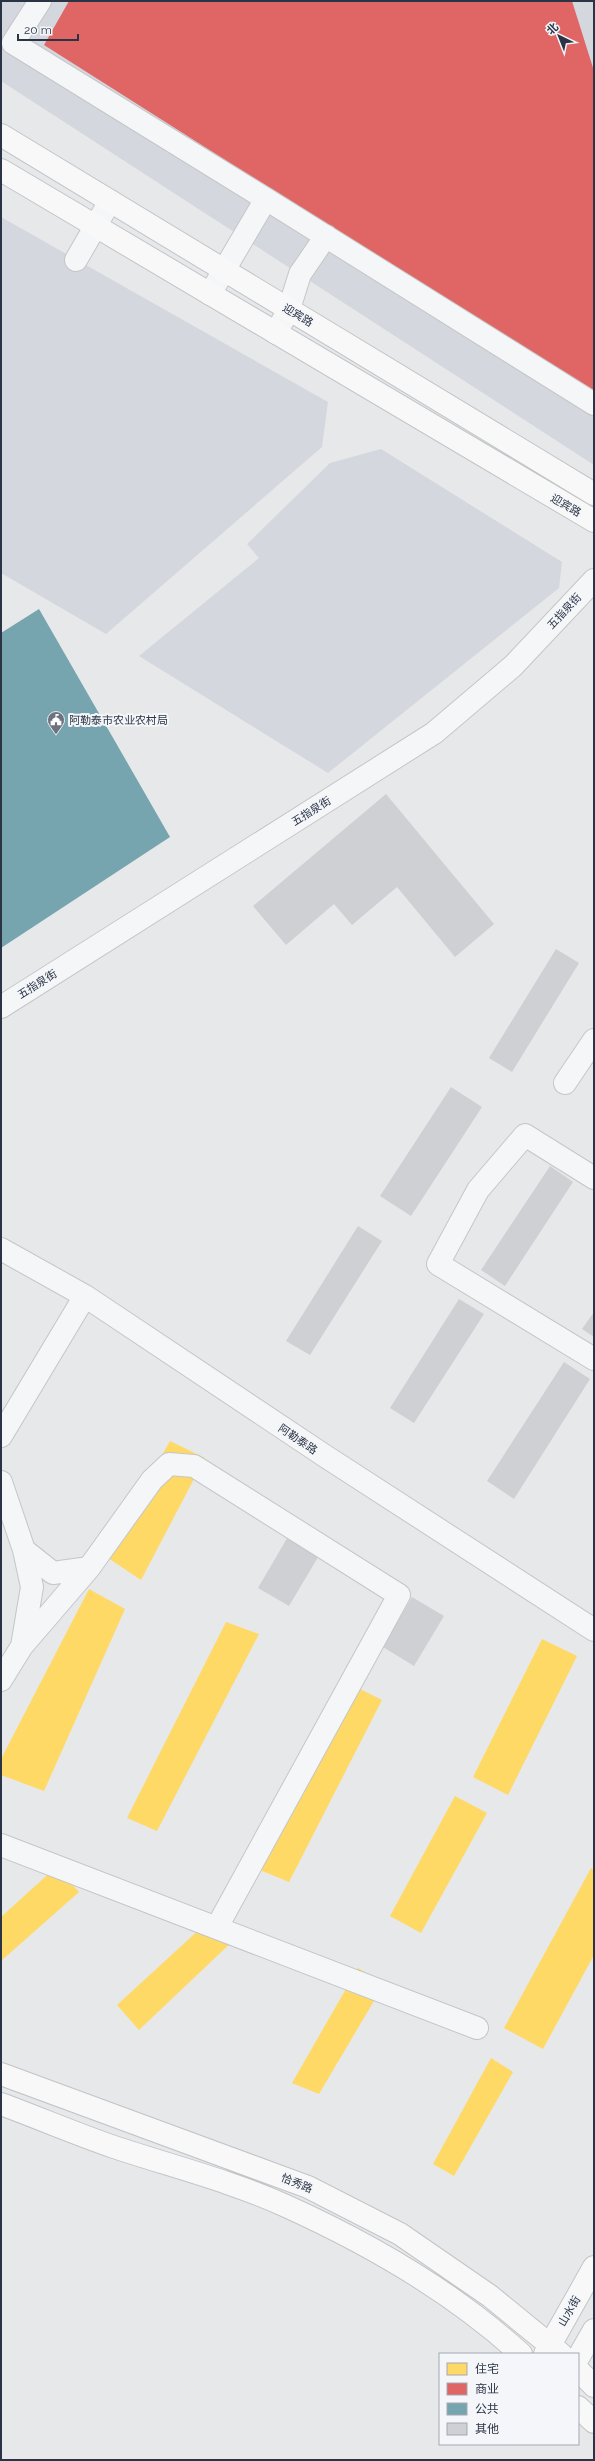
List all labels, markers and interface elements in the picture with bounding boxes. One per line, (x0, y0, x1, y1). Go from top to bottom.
scale bar (18, 16, 78, 42)
north arrow (539, 16, 579, 56)
text: 北 (544, 21, 561, 38)
text: 20 m (24, 23, 52, 37)
street label: 迎宾路 (280, 301, 315, 329)
street label: 迎宾路 (548, 492, 583, 519)
street label: 五指泉街 (545, 591, 584, 632)
public building icon: 阿勒泰市农业农村局 (46, 710, 66, 735)
place label: 阿勒泰市农业农村局 (69, 714, 168, 727)
street label: 五指泉街 (289, 794, 333, 829)
street label: 五指泉街 (15, 967, 59, 1002)
street label: 阿勒泰路 (276, 1422, 320, 1457)
street label: 恰秀路 (279, 2171, 315, 2196)
street label: 山水街 (556, 2294, 583, 2329)
legend (439, 2353, 579, 2445)
text: 住宅 (475, 2362, 499, 2376)
text: 商业 (475, 2382, 499, 2396)
text: 公共 (475, 2402, 499, 2416)
text: 其他 (475, 2422, 499, 2436)

